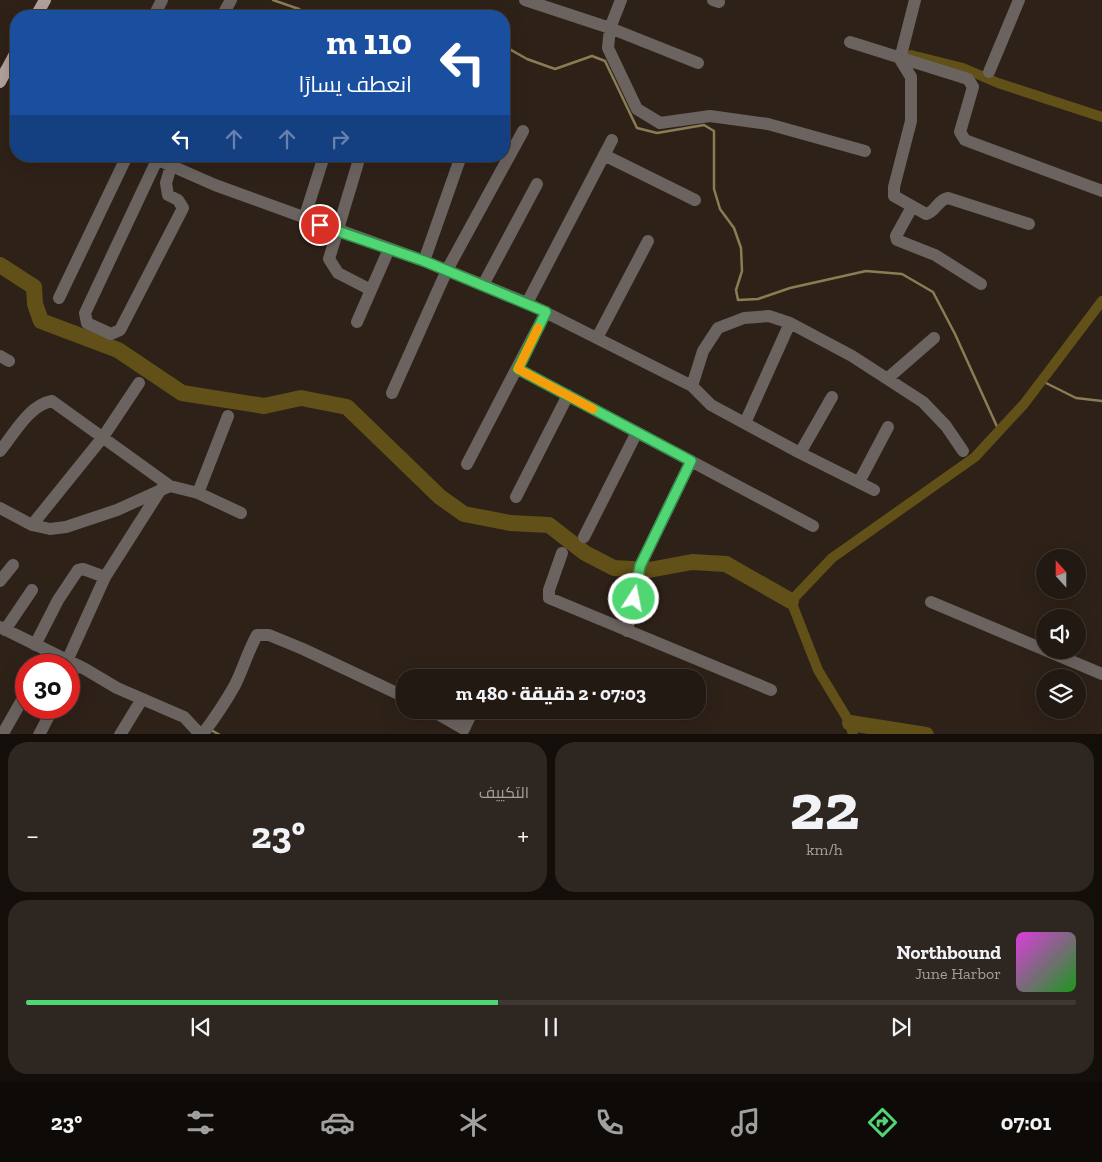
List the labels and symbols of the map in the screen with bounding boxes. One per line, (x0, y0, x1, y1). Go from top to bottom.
pin (299, 204, 341, 246)
north arrow (1036, 549, 1086, 599)
position arrow (607, 572, 659, 624)
speed limit sign: 30 (15, 654, 80, 719)

